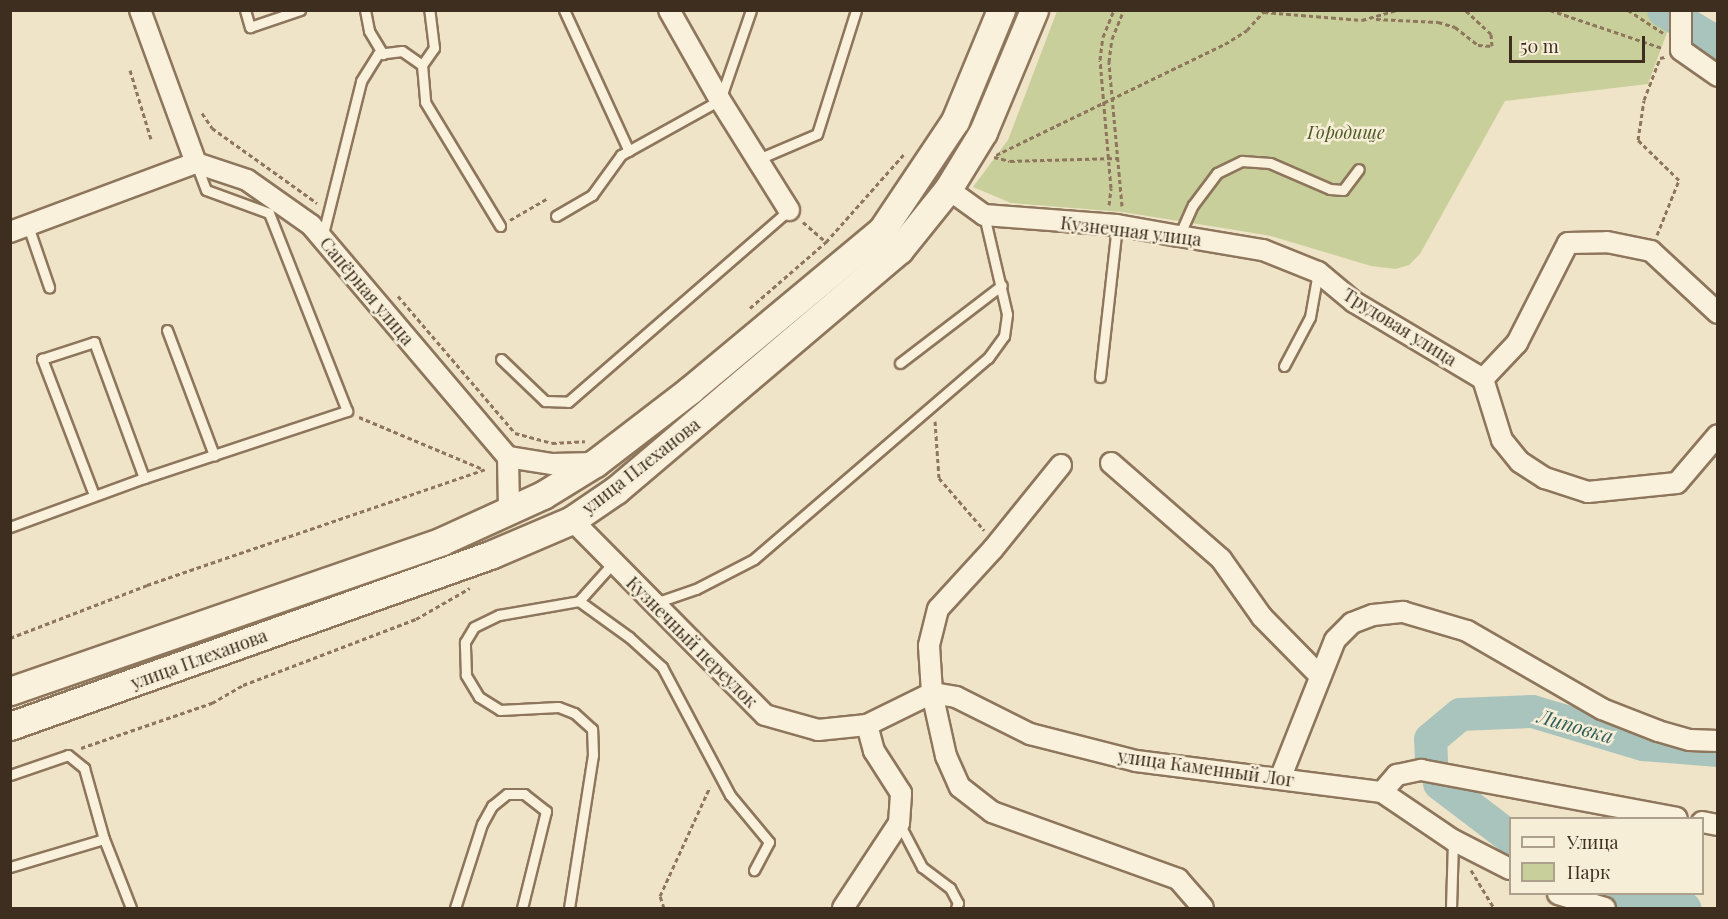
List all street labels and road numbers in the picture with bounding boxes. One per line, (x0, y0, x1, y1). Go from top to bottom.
street label: Кузнечная улица (1059, 212, 1203, 250)
street label: Сапёрная улица (315, 232, 419, 350)
street label: Трудовая улица (1339, 283, 1461, 371)
street label: улица Плеханова (578, 413, 704, 519)
street label: Кузнечный переулок (622, 572, 762, 712)
street label: улица Плеханова (128, 624, 270, 694)
street label: улица Каменный Лог (1116, 745, 1296, 791)

